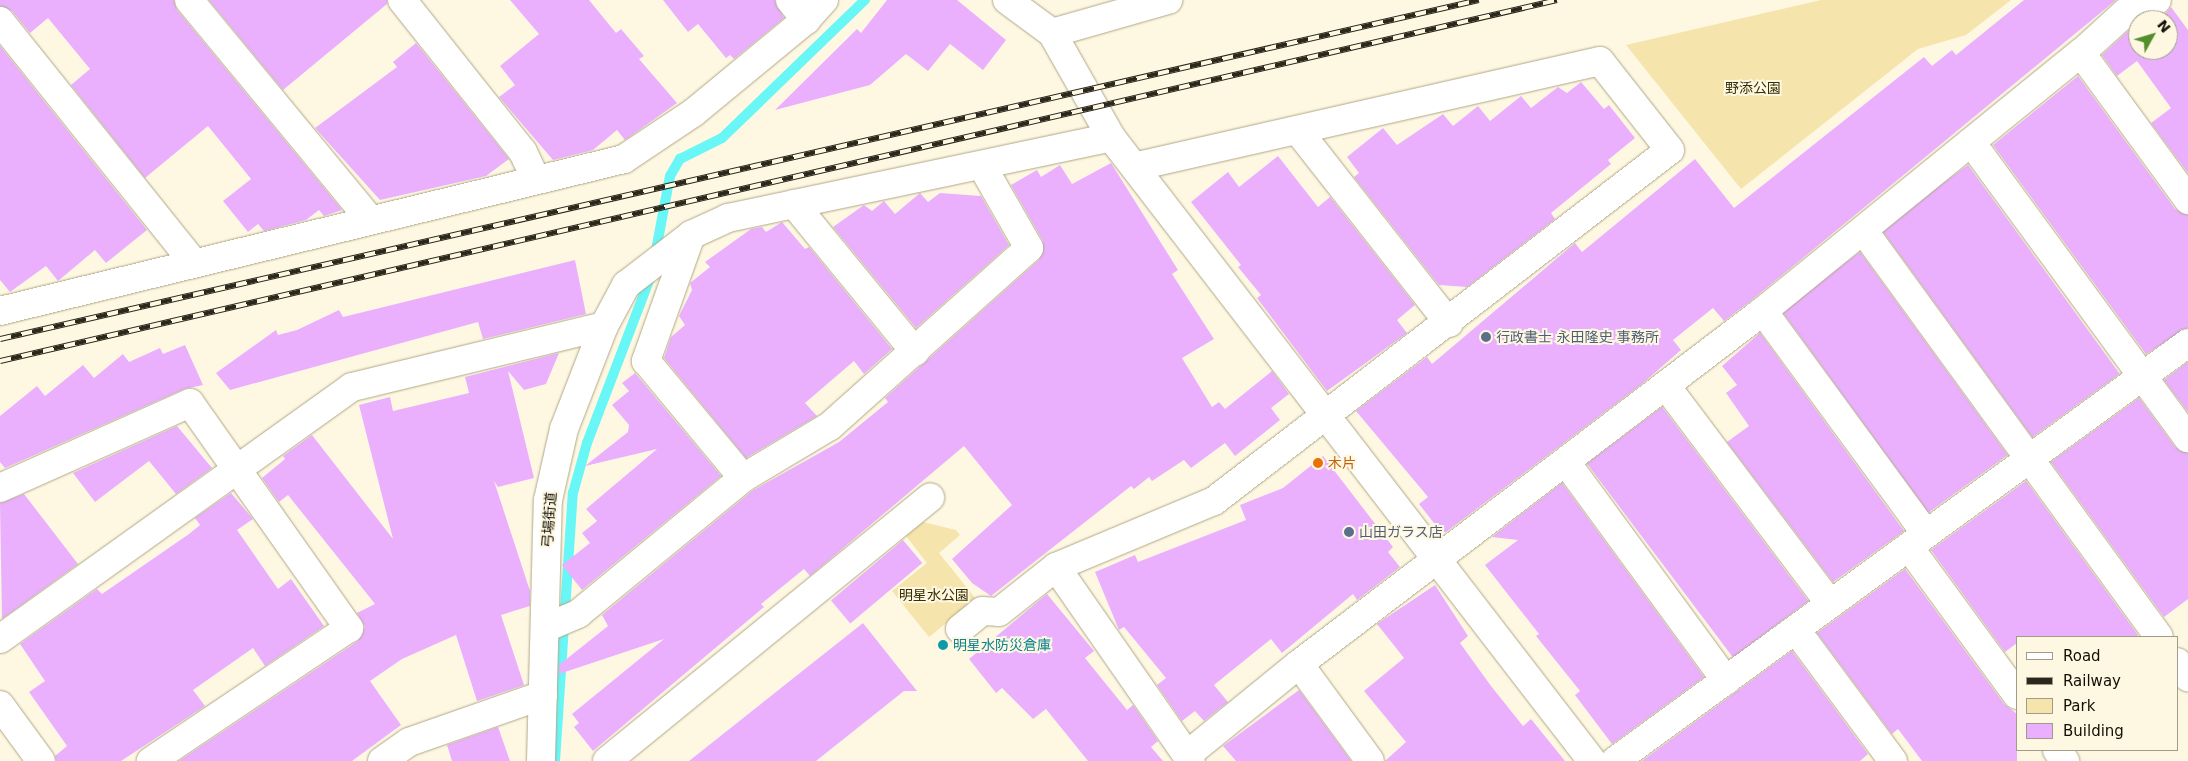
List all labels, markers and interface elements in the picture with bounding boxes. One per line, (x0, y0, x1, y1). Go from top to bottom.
north arrow (2128, 10, 2178, 60)
text: N (2154, 17, 2174, 36)
park label: 野添公園 (1725, 80, 1781, 96)
place label: 行政書士 永田隆史 事務所 (1496, 329, 1659, 345)
marker: 行政書士 永田隆史 事務所 (1480, 331, 1492, 343)
place label: 木片 (1328, 455, 1356, 471)
marker: 木片 (1312, 457, 1324, 469)
street label: 弓場街道 (539, 491, 559, 549)
place label: 山田ガラス店 (1359, 524, 1443, 540)
marker: 山田ガラス店 (1343, 526, 1355, 538)
park label: 明星水公園 (899, 587, 969, 603)
legend (2016, 636, 2178, 751)
place label: 明星水防災倉庫 (953, 637, 1051, 653)
marker: 明星水防災倉庫 (937, 639, 949, 651)
text: Road (2063, 647, 2101, 665)
text: Railway (2063, 672, 2121, 690)
text: Park (2063, 697, 2095, 715)
text: Building (2063, 722, 2124, 740)

